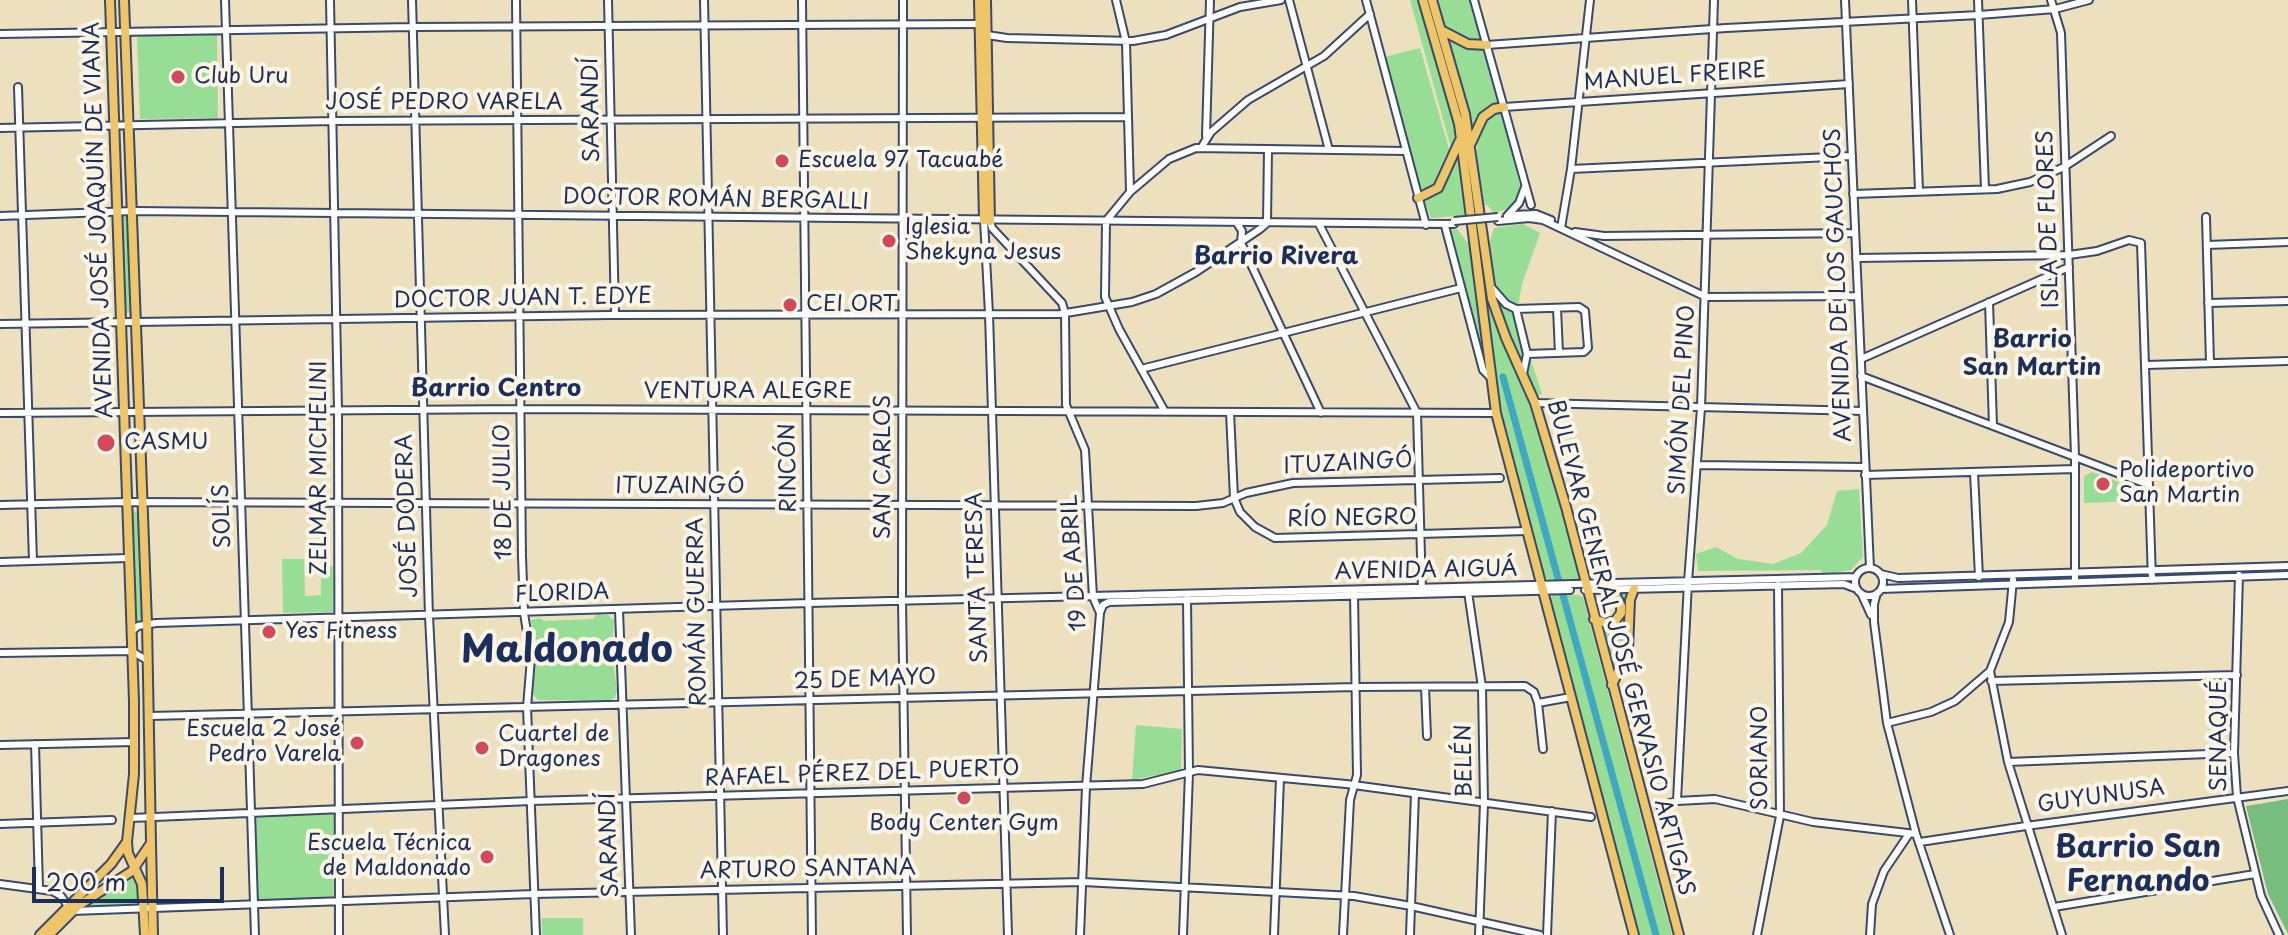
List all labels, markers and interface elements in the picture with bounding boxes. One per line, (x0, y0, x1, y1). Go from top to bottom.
street label: AVENIDA JOSÉ JOAQUÍN DE VIANA (79, 21, 119, 419)
street label: SARANDÍ (578, 57, 606, 163)
street label: MANUEL FREIRE (1583, 57, 1767, 97)
place label: Club Uru (194, 64, 289, 90)
marker: Club Uru (169, 68, 187, 86)
street label: JOSÉ PEDRO VARELA (325, 90, 563, 116)
street label: AVENIDA DE LOS GAUCHOS (1820, 128, 1858, 442)
street label: ISLA DE FLORES (2033, 129, 2065, 309)
place label: Escuela 97 Tacuabé (798, 148, 1004, 174)
marker: Escuela 97 Tacuabé (773, 152, 791, 170)
street label: DOCTOR ROMÁN BERGALLI (563, 184, 869, 216)
place label: Iglesia Shekyna Jesus (905, 215, 1061, 266)
marker: Iglesia Shekyna Jesus (880, 232, 898, 250)
district label: Barrio Rivera (1194, 243, 1358, 271)
street label: DOCTOR JUAN T. EDYE (394, 284, 652, 314)
place label: CEI ORT (806, 292, 897, 318)
marker: CEI ORT (781, 296, 799, 314)
street label: SIMÓN DEL PINO (1665, 304, 1701, 496)
district label: Barrio San Martin (1963, 326, 2101, 382)
street label: ZELMAR MICHELINI (307, 361, 333, 575)
district label: Barrio Centro (411, 375, 581, 403)
street label: VENTURA ALEGRE (644, 379, 852, 405)
street label: SAN CARLOS (871, 395, 897, 539)
street label: BULEVAR GENERAL JOSÉ GERVASIO ARTIGAS (1541, 397, 1699, 899)
street label: RINCÓN (775, 423, 803, 513)
street label: 18 DE JULIO (490, 424, 518, 560)
place label: CASMU (124, 430, 208, 456)
marker: CASMU (95, 432, 117, 454)
street label: JOSÉ DODERA (392, 434, 424, 598)
street label: ITUZAINGÓ (1283, 447, 1413, 481)
place label: Polideportivo San Martin (2119, 458, 2254, 510)
street label: ITUZAINGÓ (615, 474, 745, 500)
marker: Polideportivo San Martin (2094, 475, 2112, 493)
street label: SOLÍS (209, 483, 237, 549)
street label: SANTA TERESA (962, 492, 994, 664)
street label: 19 DE ABRIL (1057, 494, 1093, 632)
street label: RÍO NEGRO (1287, 505, 1417, 533)
street label: ROMÁN GUERRA (683, 517, 713, 707)
street label: AVENIDA AIGUÁ (1334, 556, 1518, 586)
street label: FLORIDA (514, 579, 610, 609)
place label: Yes Fitness (285, 619, 397, 645)
marker: Yes Fitness (260, 623, 278, 641)
district label: Maldonado (461, 629, 673, 675)
street label: 25 DE MAYO (793, 664, 937, 696)
street label: SENAQUÉ (2207, 680, 2233, 792)
street label: SORIANO (1748, 706, 1774, 810)
place label: Escuela 2 José Pedro Varela (186, 717, 341, 768)
place label: Cuartel de Dragones (498, 722, 609, 774)
street label: BELÉN (1451, 724, 1479, 798)
marker: Escuela 2 José Pedro Varela (348, 734, 366, 752)
marker: Cuartel de Dragones (473, 739, 491, 757)
street label: RAFAEL PÉREZ DEL PUERTO (704, 755, 1020, 793)
street label: GUYUNUSA (2036, 775, 2166, 819)
marker: Body Center Gym (955, 789, 973, 807)
street label: SARANDÍ (595, 792, 625, 898)
place label: Body Center Gym (869, 811, 1059, 837)
place label: Escuela Técnica de Maldonado (307, 831, 471, 882)
district label: Barrio San Fernando (2055, 831, 2221, 902)
marker: Escuela Técnica de Maldonado (478, 848, 496, 866)
scale bar (36, 851, 228, 901)
street label: ARTURO SANTANA (700, 855, 916, 885)
text: 200 m (46, 863, 126, 899)

